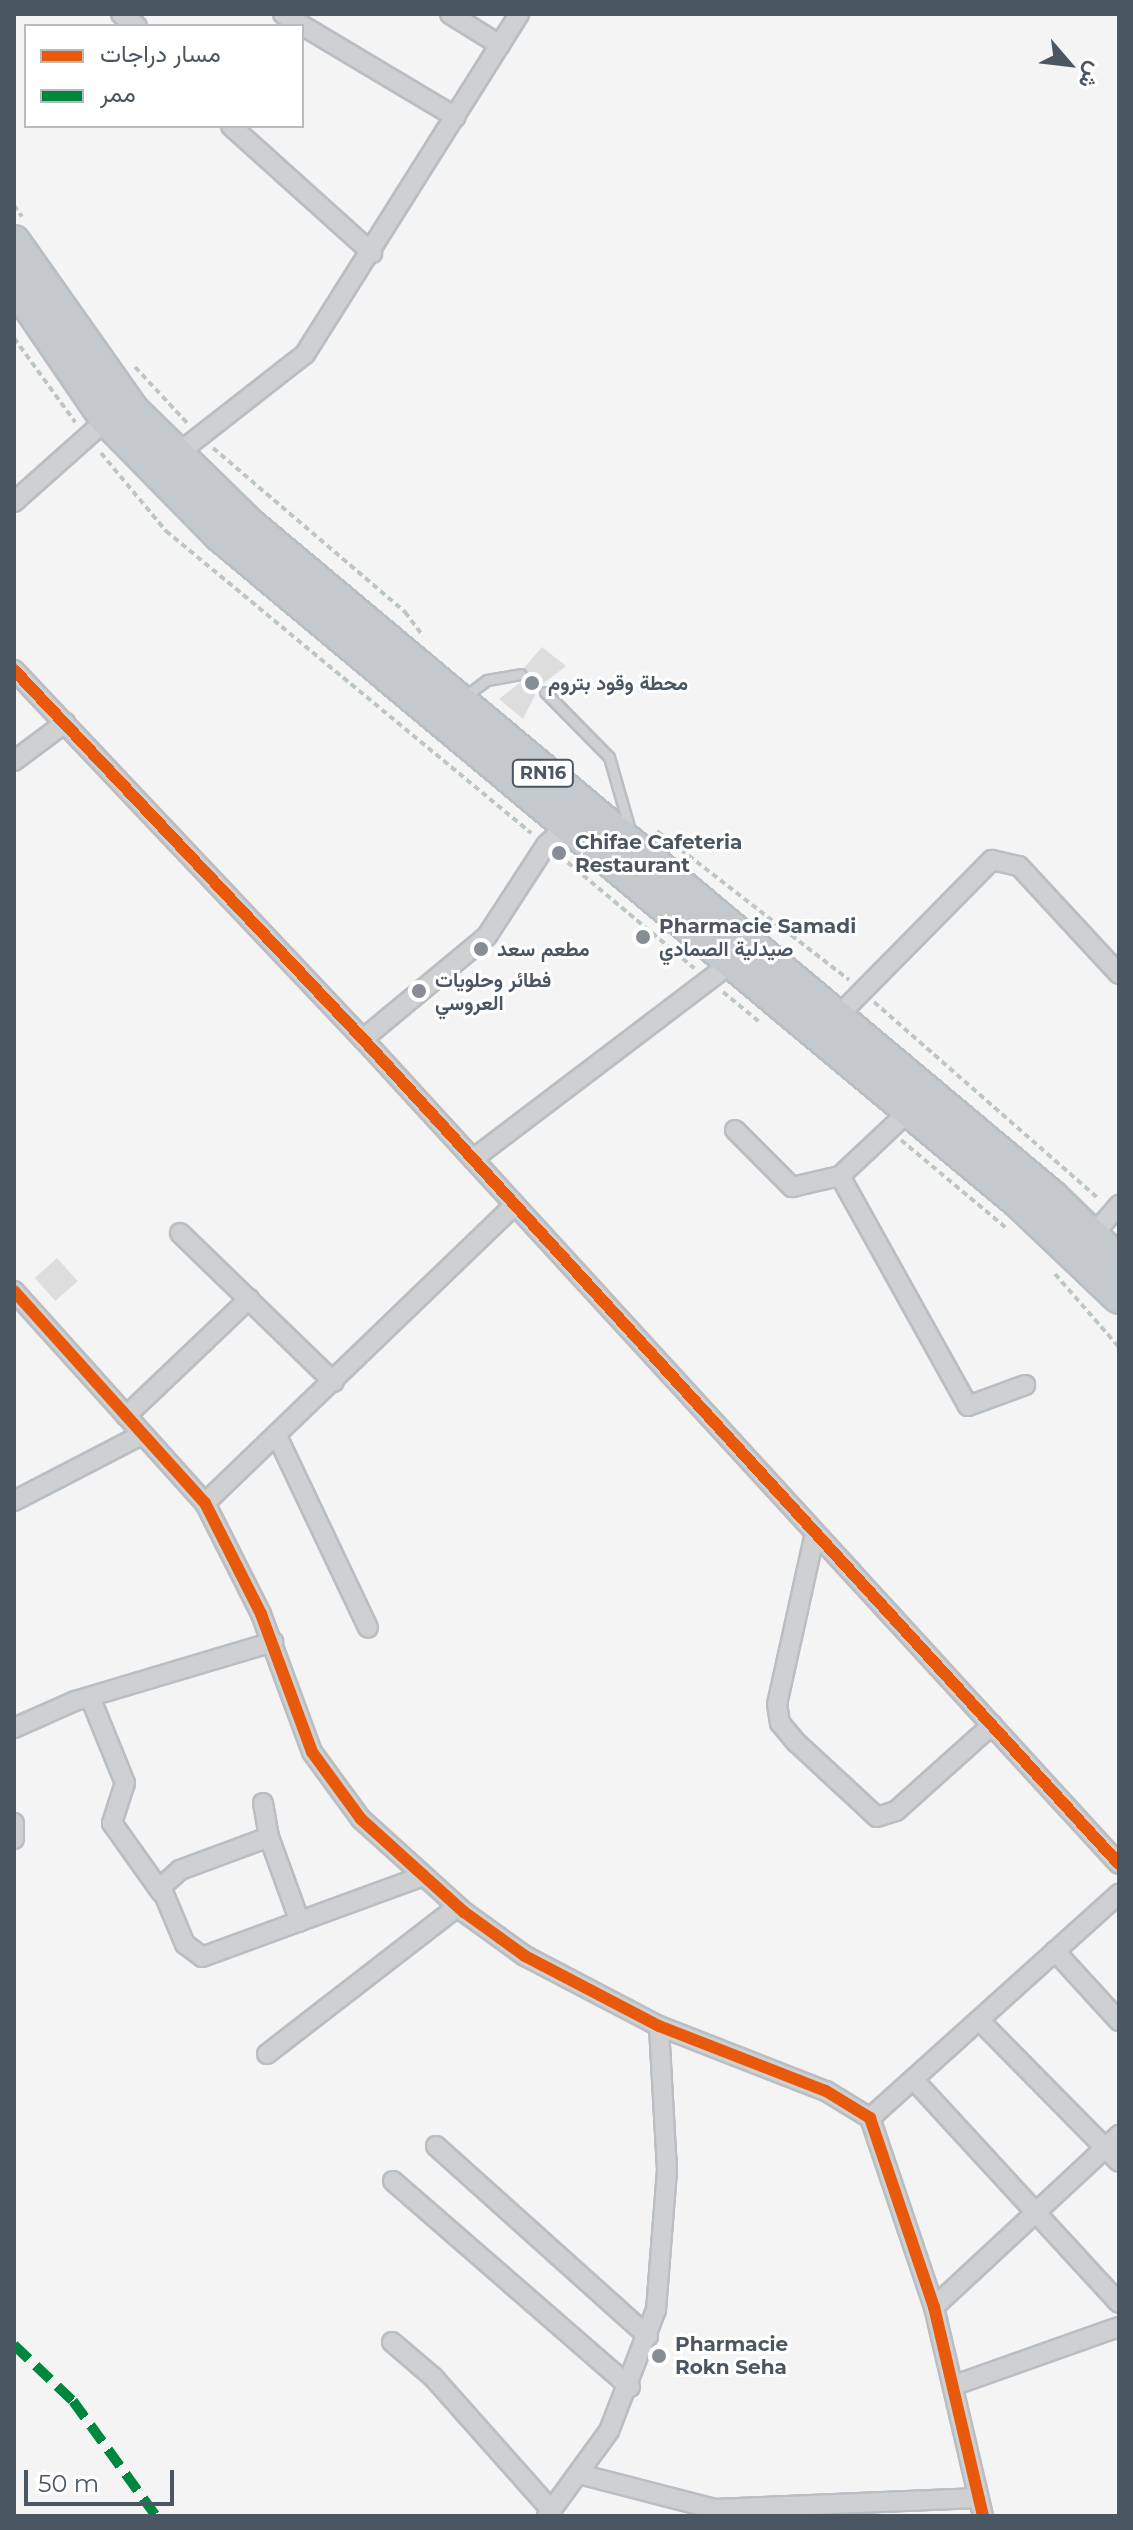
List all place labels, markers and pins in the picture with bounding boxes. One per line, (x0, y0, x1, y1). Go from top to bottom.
place label: محطة وقود بتروم (548, 671, 688, 695)
marker: محطة وقود بتروم (523, 674, 541, 692)
place label: Chifae Cafeteria Restaurant (575, 830, 742, 877)
marker: Chifae Cafeteria Restaurant (550, 844, 568, 862)
place label: Pharmacie Samadi صيدلية الصمادي (659, 914, 856, 961)
marker: Pharmacie Samadi صيدلية الصمادي (634, 928, 652, 946)
place label: مطعم سعد (497, 937, 590, 961)
marker: مطعم سعد (472, 940, 490, 958)
place label: فطائر وحلويات العروسي (435, 968, 551, 1015)
marker: فطائر وحلويات العروسي (410, 982, 428, 1000)
place label: Pharmacie Rokn Seha (675, 2332, 788, 2379)
marker: Pharmacie Rokn Seha (650, 2347, 668, 2365)

